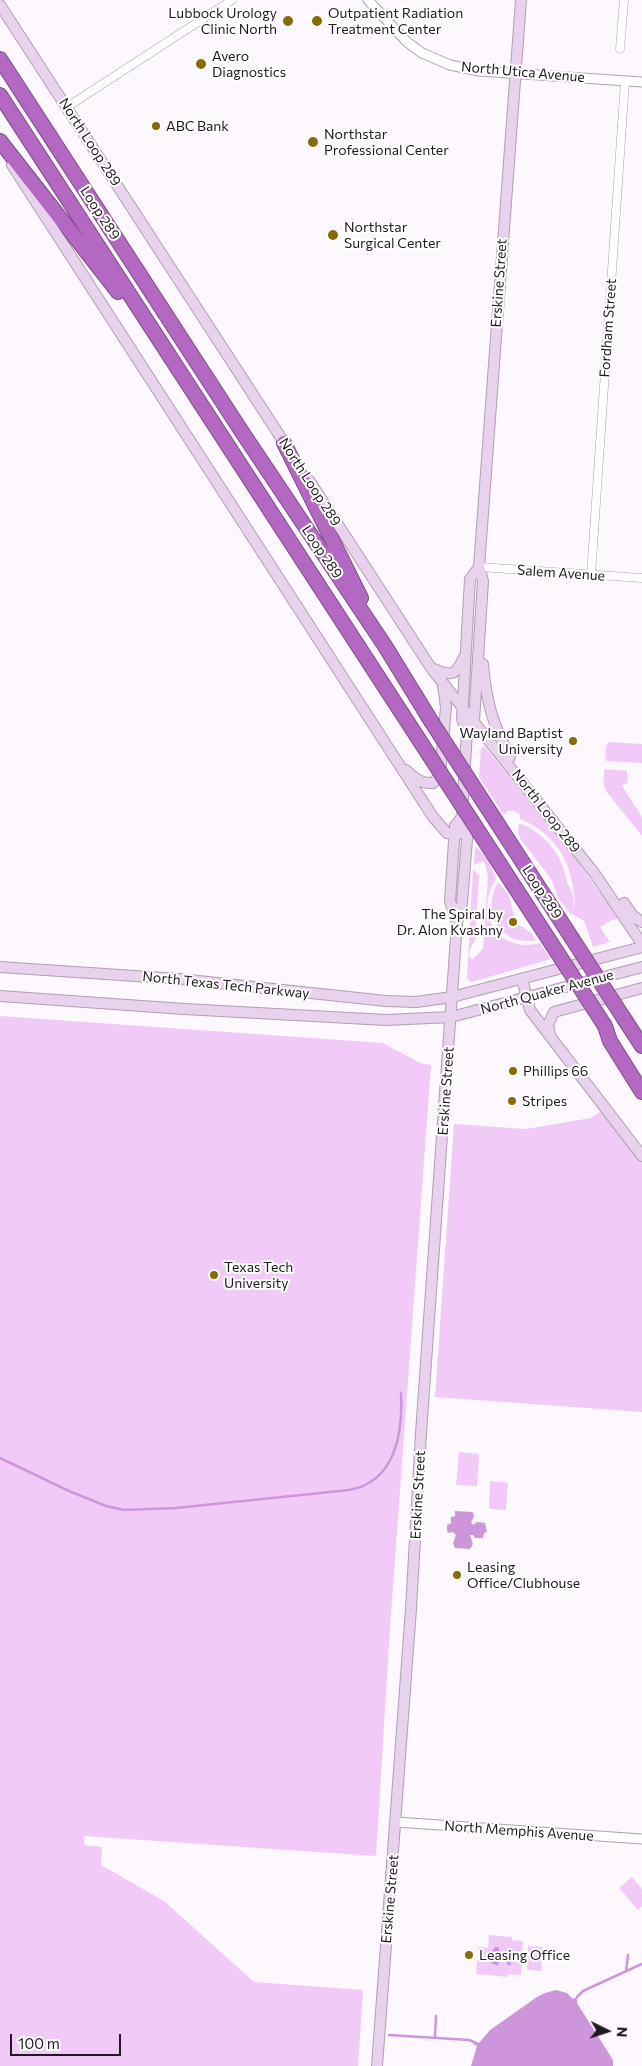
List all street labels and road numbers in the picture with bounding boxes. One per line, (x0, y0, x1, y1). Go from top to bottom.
street label: North Utica Avenue (460, 58, 586, 86)
street label: North Loop 289 (55, 95, 125, 189)
street label: Loop 289 (76, 183, 124, 243)
street label: Erskine Street (488, 238, 510, 328)
street label: Fordham Street (596, 278, 620, 378)
street label: North Loop 289 (275, 435, 345, 529)
street label: Loop 289 (298, 522, 346, 582)
street label: Salem Avenue (517, 562, 605, 584)
street label: North Loop 289 (508, 766, 584, 856)
street label: Loop 289 (518, 862, 566, 922)
street label: North Quaker Avenue (479, 966, 615, 1018)
street label: North Texas Tech Parkway (142, 968, 310, 1002)
street label: Erskine Street (435, 1046, 457, 1136)
street label: Erskine Street (407, 1450, 429, 1540)
street label: North Memphis Avenue (444, 1817, 594, 1845)
street label: Erskine Street (378, 1854, 402, 1944)

